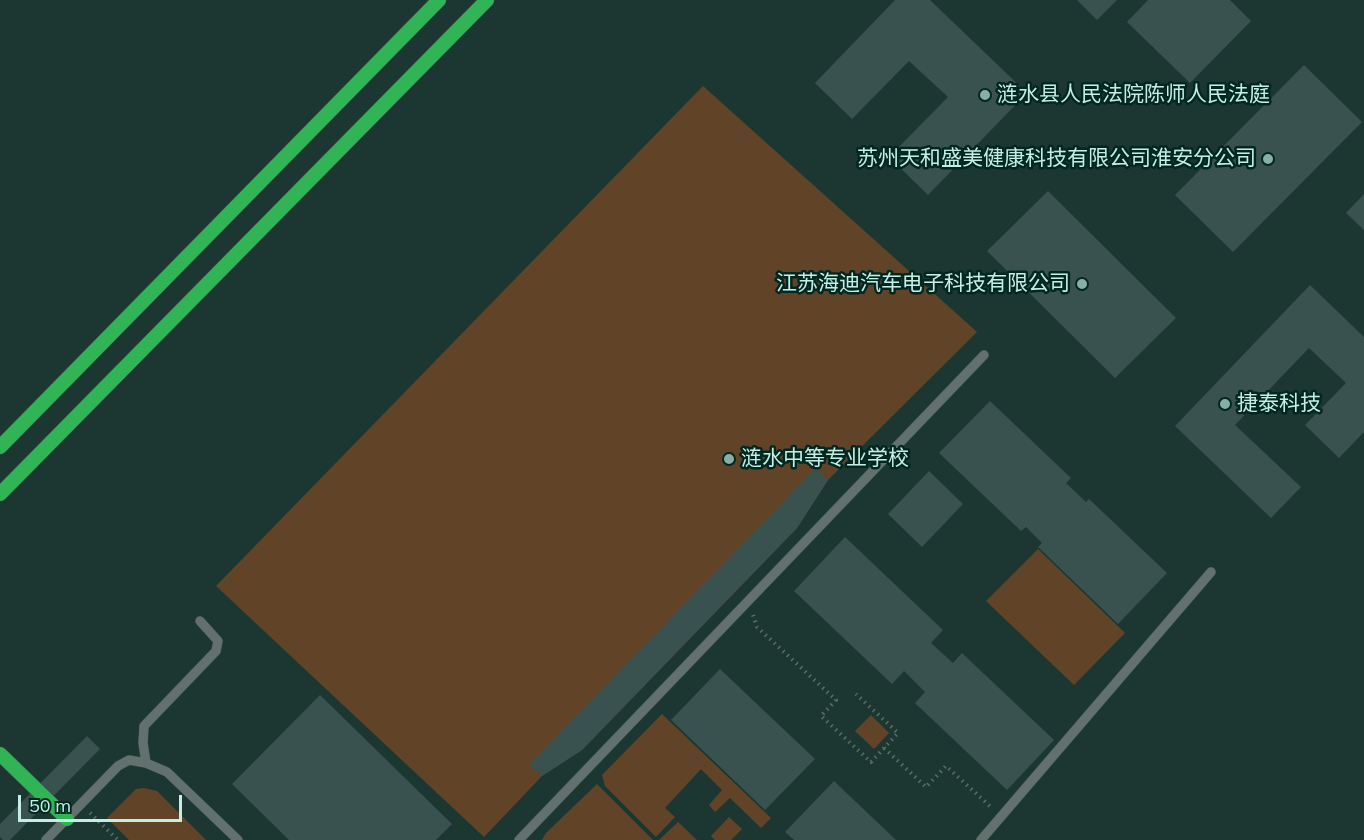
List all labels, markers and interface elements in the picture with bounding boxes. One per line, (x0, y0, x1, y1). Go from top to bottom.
place label: 涟水县人民法院陈师人民法庭 (997, 82, 1270, 108)
marker: 涟水县人民法院陈师人民法庭 (978, 88, 992, 102)
place label: 苏州天和盛美健康科技有限公司淮安分公司 (857, 146, 1256, 172)
marker: 苏州天和盛美健康科技有限公司淮安分公司 (1261, 152, 1275, 166)
place label: 江苏海迪汽车电子科技有限公司 (776, 271, 1070, 297)
marker: 江苏海迪汽车电子科技有限公司 (1075, 277, 1089, 291)
place label: 捷泰科技 (1237, 391, 1321, 417)
marker: 捷泰科技 (1218, 397, 1232, 411)
place label: 涟水中等专业学校 (741, 446, 909, 472)
marker: 涟水中等专业学校 (722, 452, 736, 466)
scale bar (21, 783, 184, 821)
text: 50 m (29, 794, 71, 817)

